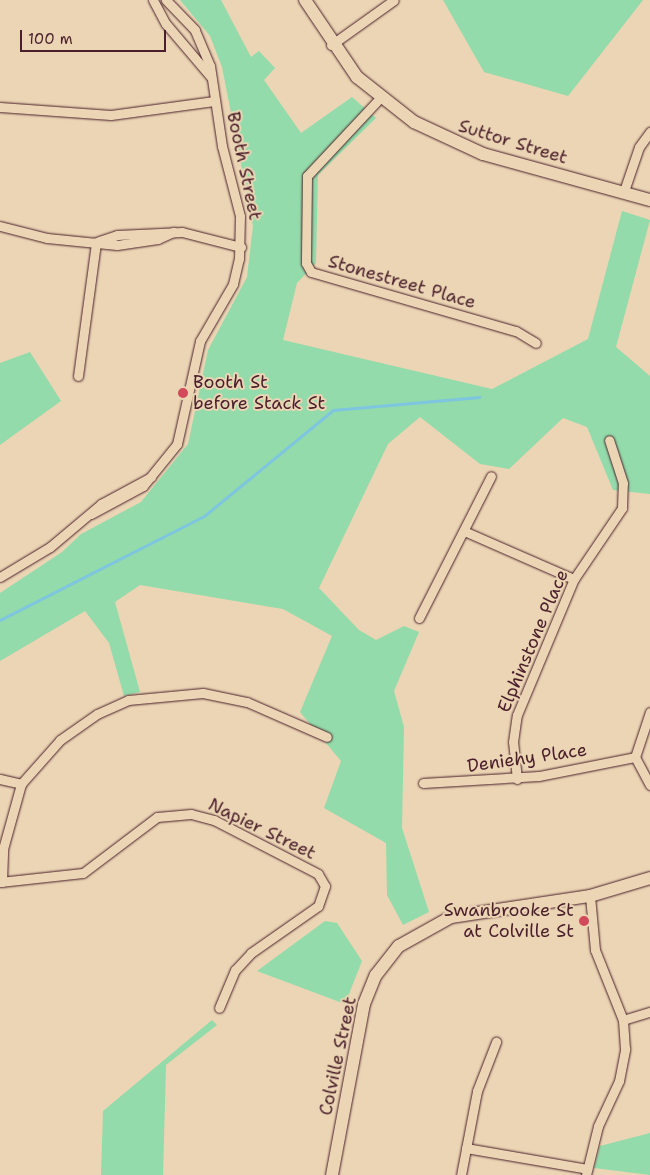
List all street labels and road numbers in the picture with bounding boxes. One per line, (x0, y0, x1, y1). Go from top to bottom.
street label: Booth Street (222, 110, 266, 222)
street label: Suttor Street (456, 115, 570, 169)
street label: Stonestreet Place (326, 251, 478, 313)
street label: Elphinstone Place (493, 566, 573, 716)
street label: Deniehy Place (466, 739, 588, 777)
street label: Napier Street (205, 794, 319, 864)
street label: Colville Street (315, 995, 361, 1117)

